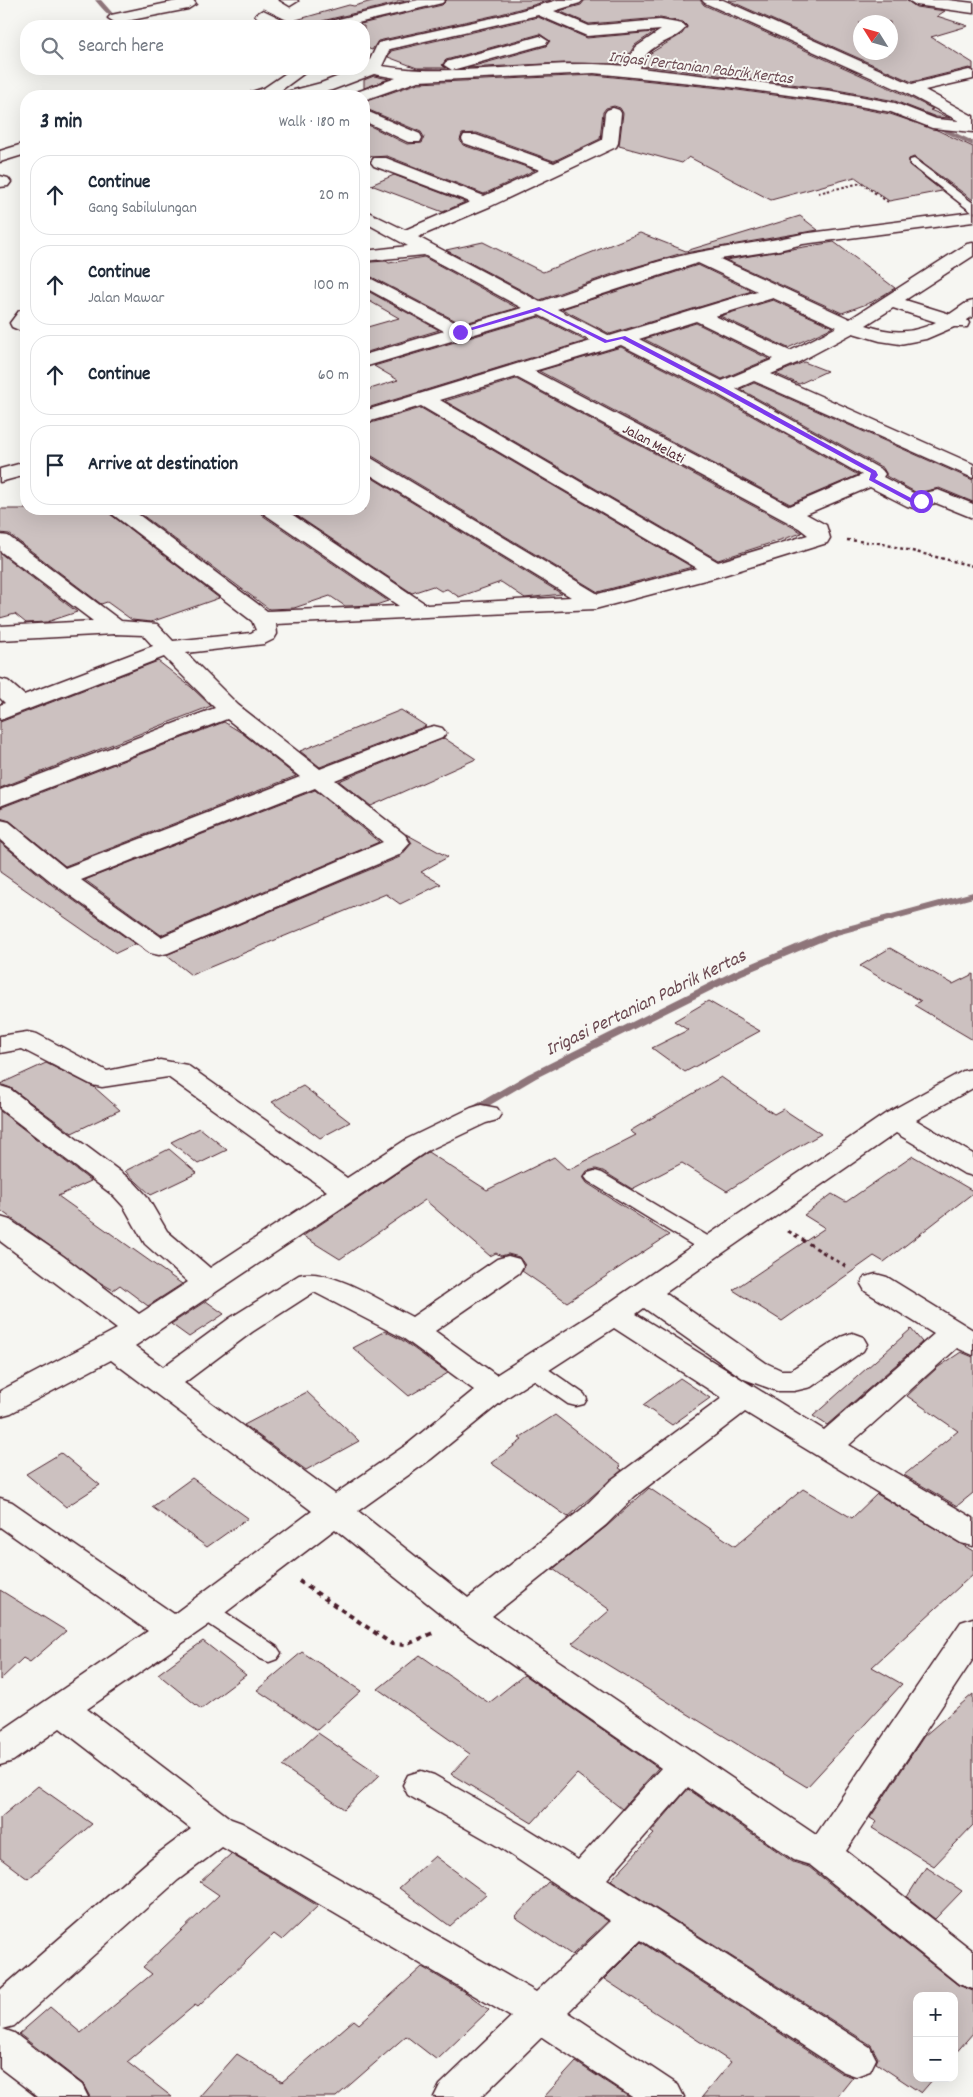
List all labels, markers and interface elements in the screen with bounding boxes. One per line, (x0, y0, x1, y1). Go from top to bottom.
north arrow (853, 15, 898, 60)
search box (20, 20, 370, 75)
icon: search (38, 34, 66, 62)
text: Search here (78, 34, 164, 61)
water label: Irigasi Pertanian Pabrik Kertas (607, 46, 795, 91)
text: 3 min (40, 108, 82, 138)
text: Walk · 180 m (279, 111, 350, 134)
text: Continue (88, 170, 150, 197)
icon: ahead (41, 181, 69, 209)
text: 20 m (319, 184, 349, 207)
text: Gang Sabilulungan (88, 197, 197, 220)
text: Continue (88, 260, 150, 287)
icon: ahead (41, 271, 69, 299)
text: 100 m (313, 274, 349, 297)
text: Jalan Mawar (88, 287, 164, 310)
route end (449, 321, 472, 344)
icon: ahead (41, 361, 69, 389)
text: Continue (88, 362, 150, 389)
text: 60 m (318, 364, 349, 387)
street label: Jalan Melati (618, 419, 688, 470)
icon: arrive (41, 451, 69, 479)
text: Arrive at destination (88, 452, 238, 479)
route start (910, 490, 933, 513)
water label: Irigasi Pertanian Pabrik Kertas (542, 943, 752, 1065)
map controls (913, 1992, 958, 2082)
button: + (913, 1992, 958, 2037)
button: − (913, 2037, 958, 2082)

